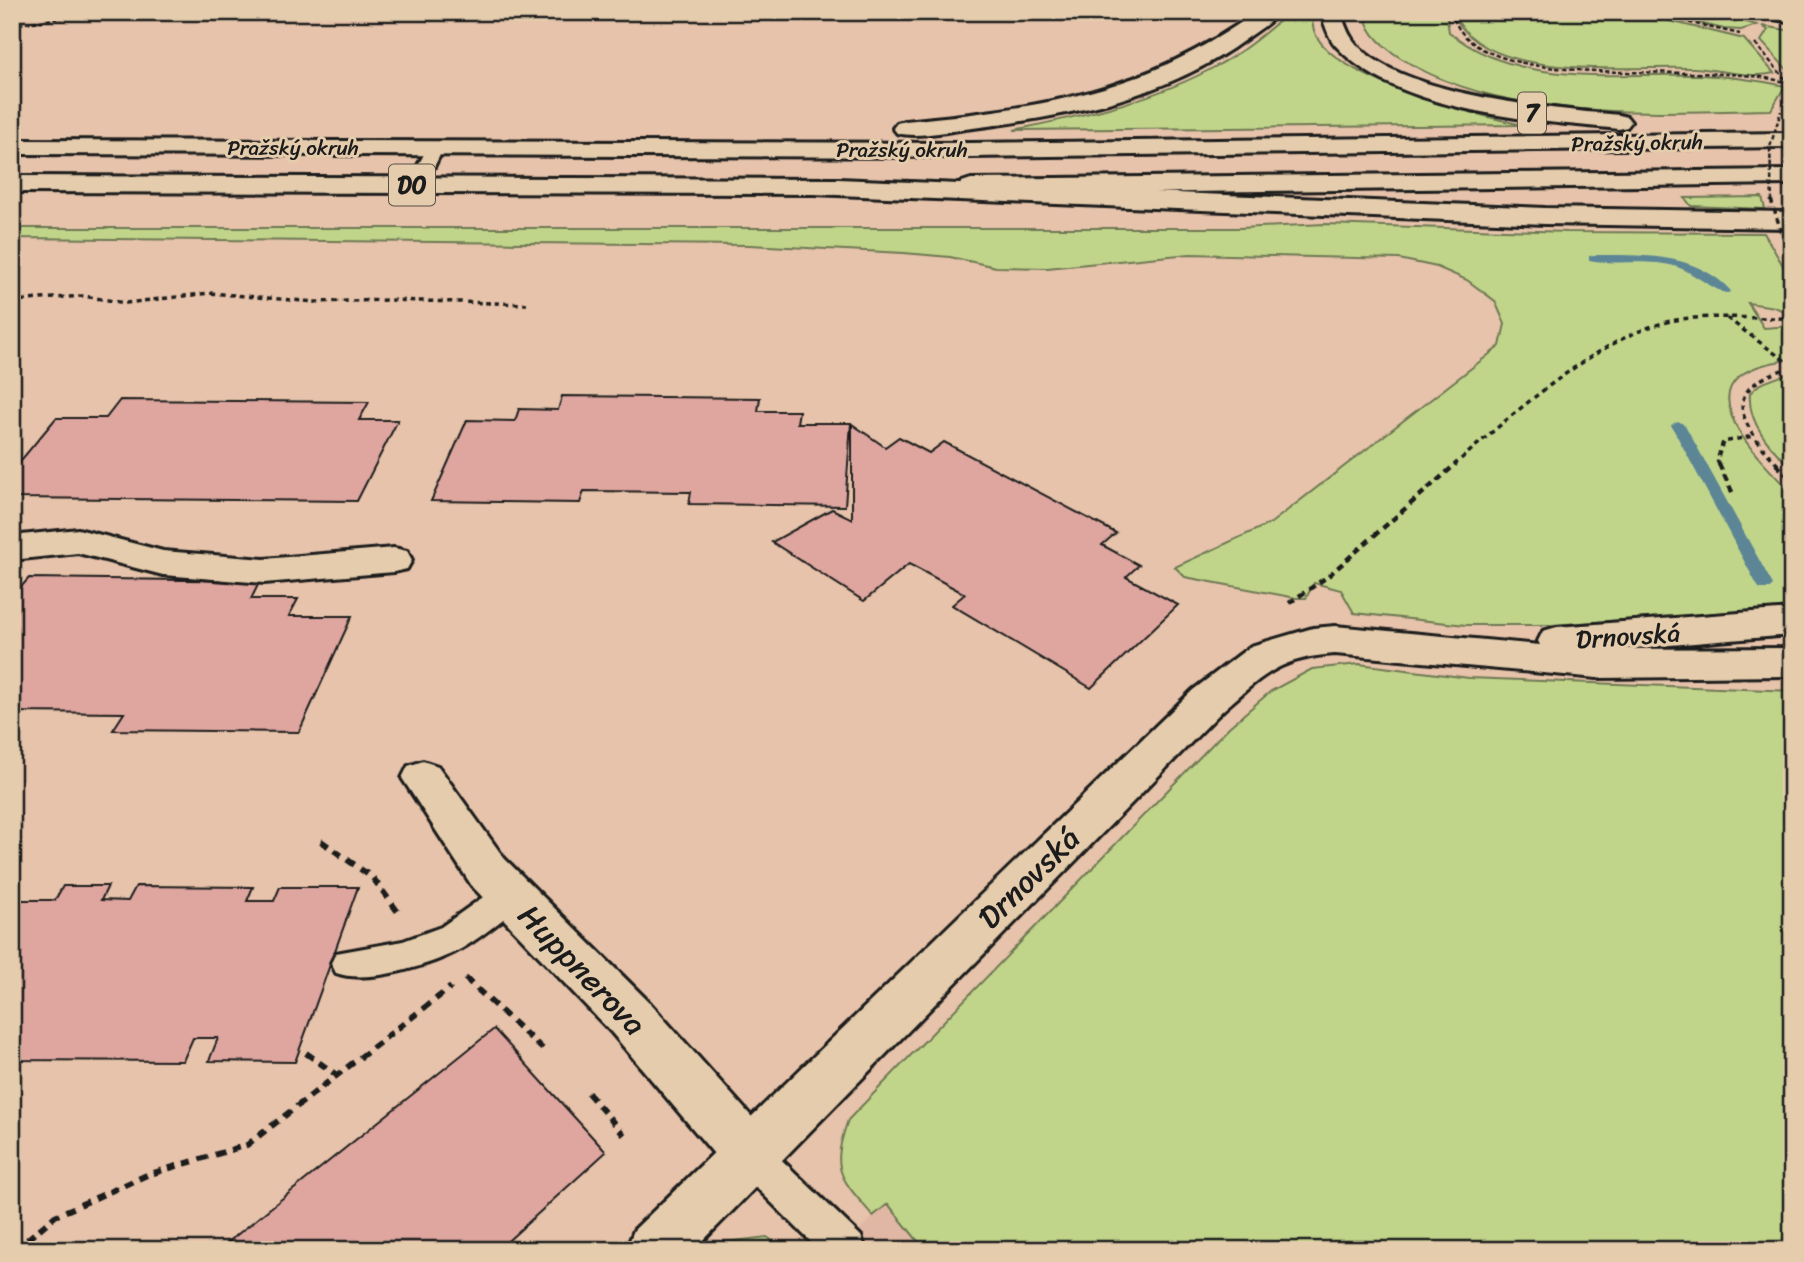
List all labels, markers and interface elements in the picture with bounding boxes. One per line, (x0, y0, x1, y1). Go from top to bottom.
road number: 7 (1518, 92, 1546, 134)
street label: Pražský okruh (1571, 123, 1703, 163)
street label: Pražský okruh (227, 129, 359, 167)
street label: Pražský okruh (836, 131, 968, 169)
road number: D0 (389, 164, 435, 205)
street label: Drnovská (1574, 609, 1682, 663)
street label: Drnovská (963, 812, 1095, 944)
street label: Huppnerova (503, 890, 661, 1050)

